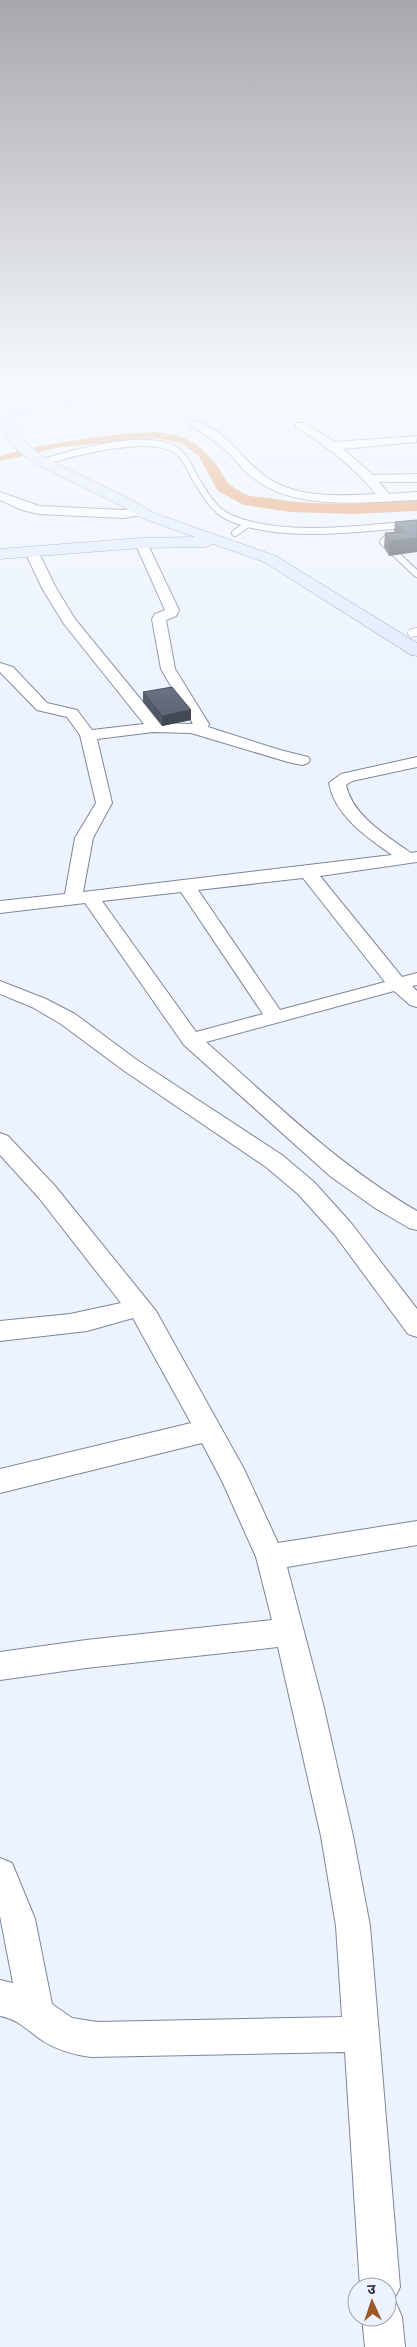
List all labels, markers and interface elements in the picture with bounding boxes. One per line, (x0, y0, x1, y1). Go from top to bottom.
north arrow (347, 2277, 397, 2327)
text: उ (367, 2281, 377, 2298)

